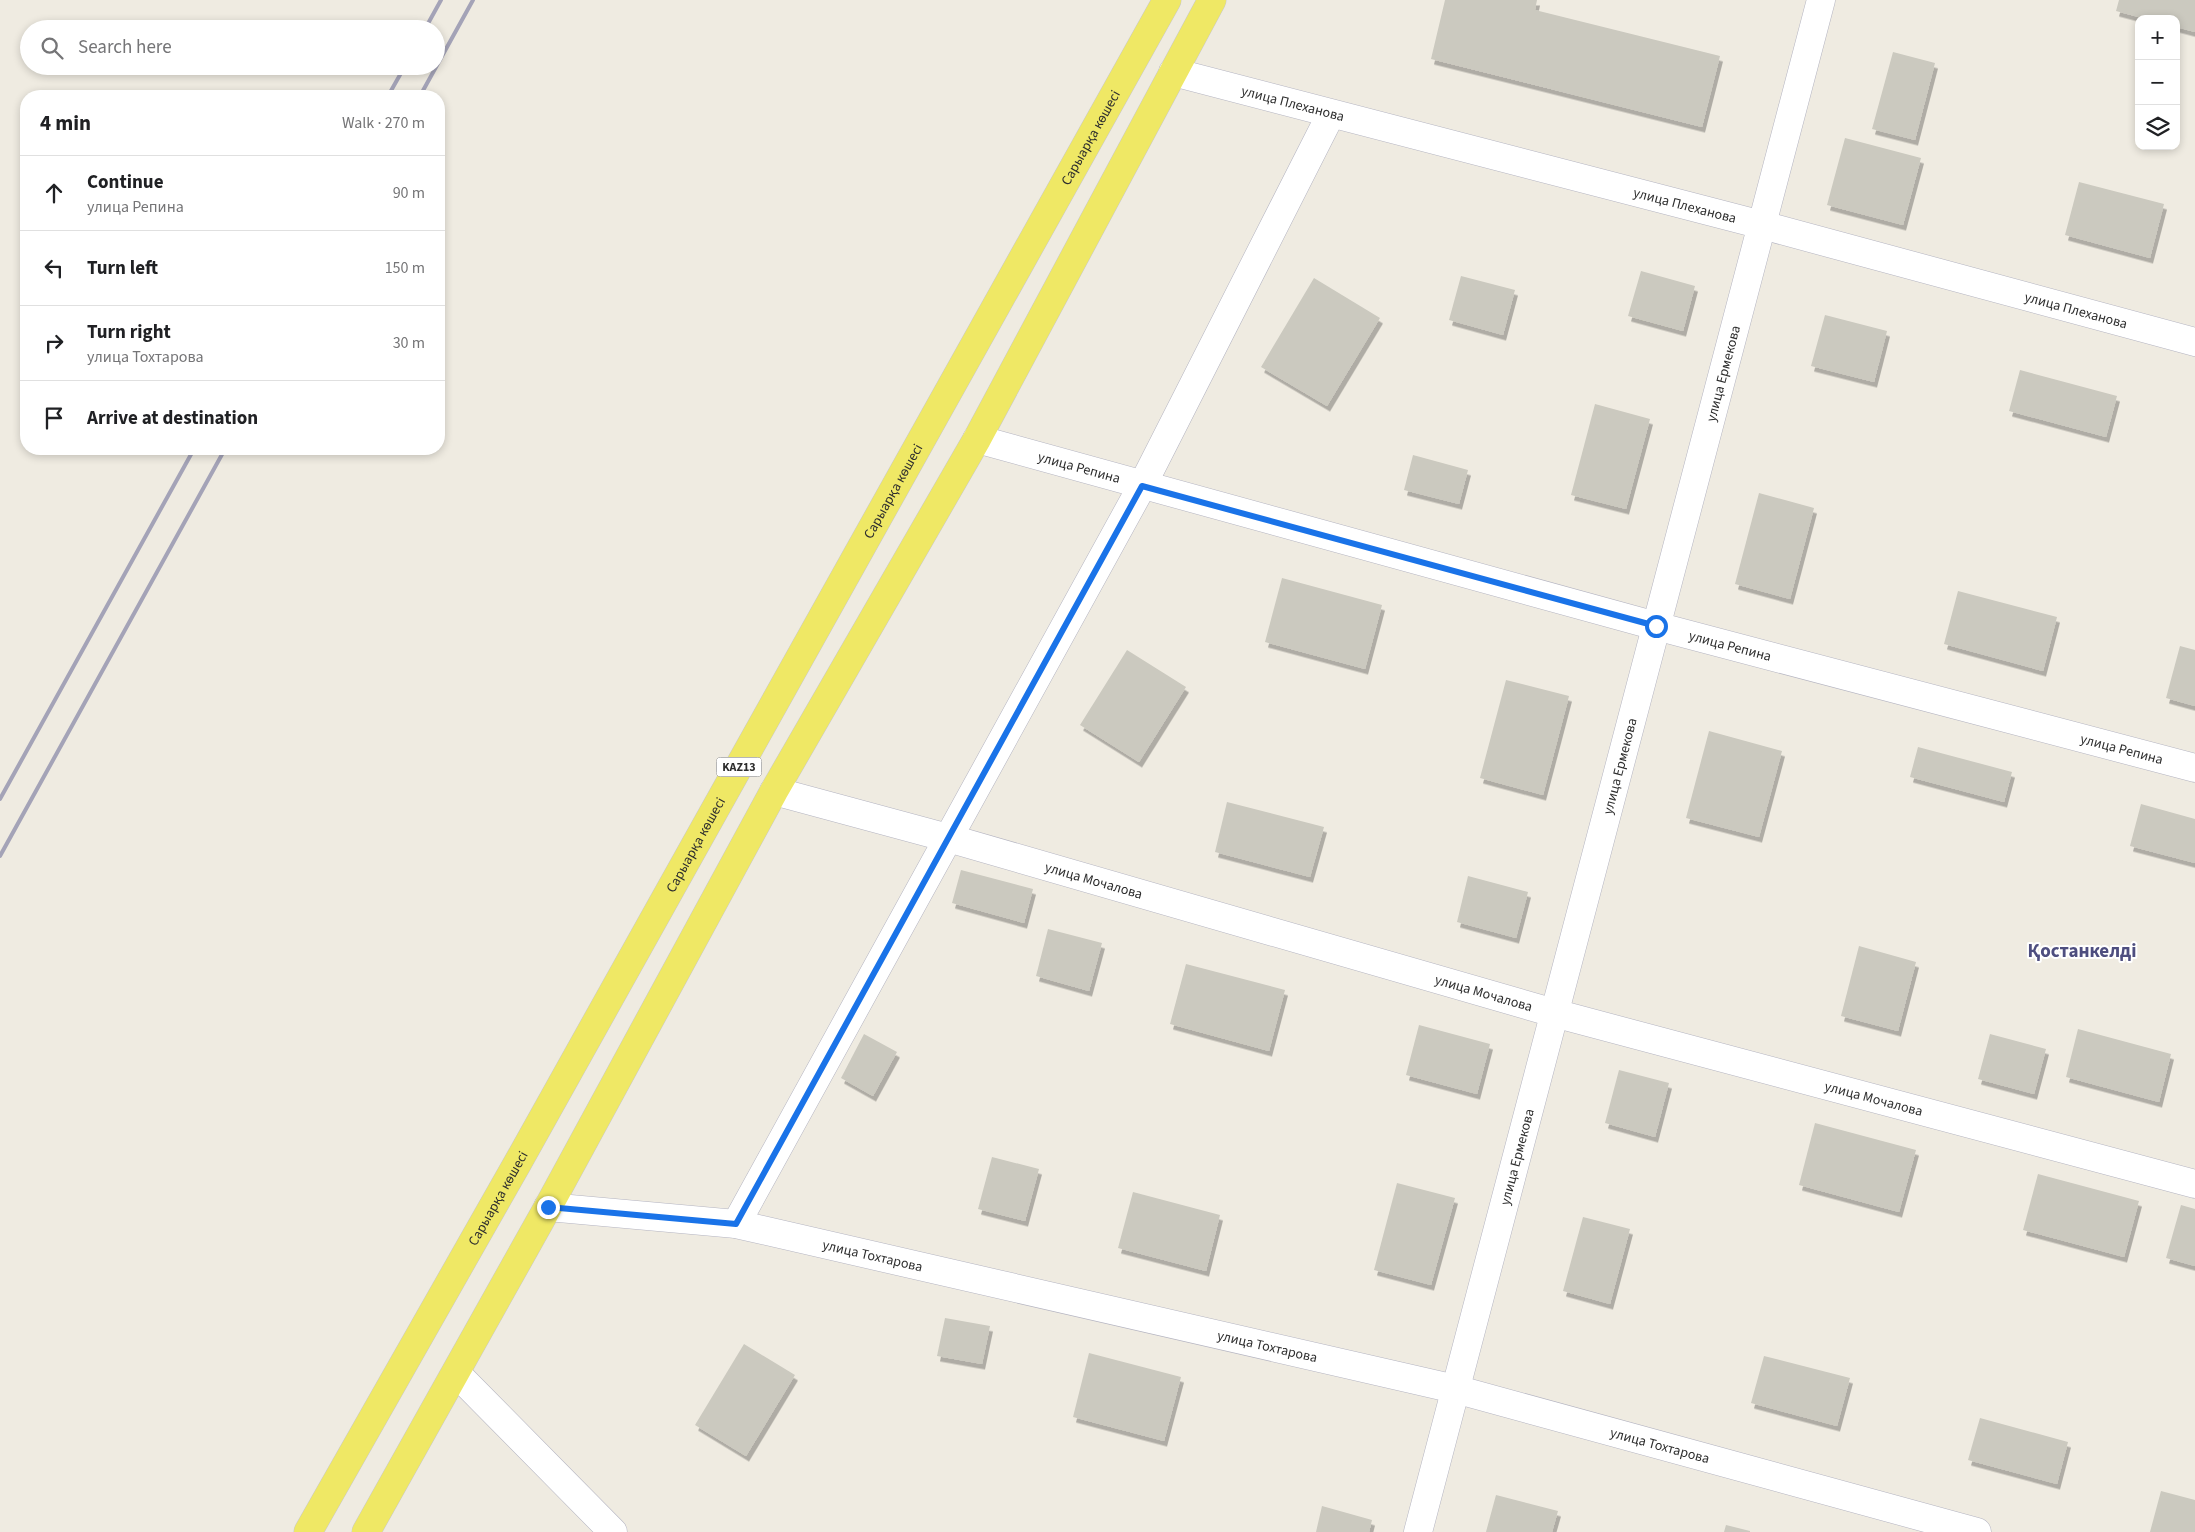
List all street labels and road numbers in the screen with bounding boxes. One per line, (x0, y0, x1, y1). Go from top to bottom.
street label: улица Плеханова (1239, 81, 1346, 127)
street label: Сарыарқа көшесі (1057, 87, 1126, 189)
street label: улица Плеханова (1631, 183, 1738, 229)
street label: улица Плеханова (2022, 287, 2130, 334)
street label: улица Ермекова (1701, 323, 1746, 424)
street label: Сарыарқа көшесі (859, 440, 928, 543)
street label: улица Репина (1035, 447, 1122, 489)
street label: улица Репина (1686, 626, 1773, 667)
street label: улица Ермекова (1598, 716, 1643, 817)
street label: улица Репина (2078, 729, 2165, 770)
road number: KAZ13 (716, 758, 762, 776)
street label: Сарыарқа көшесі (662, 794, 731, 896)
street label: улица Мочалова (1042, 857, 1145, 905)
street label: улица Мочалова (1432, 970, 1535, 1017)
street label: улица Мочалова (1822, 1077, 1925, 1122)
street label: улица Ермекова (1495, 1107, 1540, 1207)
street label: Сарыарқа көшесі (464, 1148, 533, 1250)
street label: улица Тохтарова (820, 1235, 925, 1278)
street label: улица Тохтарова (1215, 1326, 1319, 1368)
street label: улица Тохтарова (1608, 1423, 1712, 1469)

